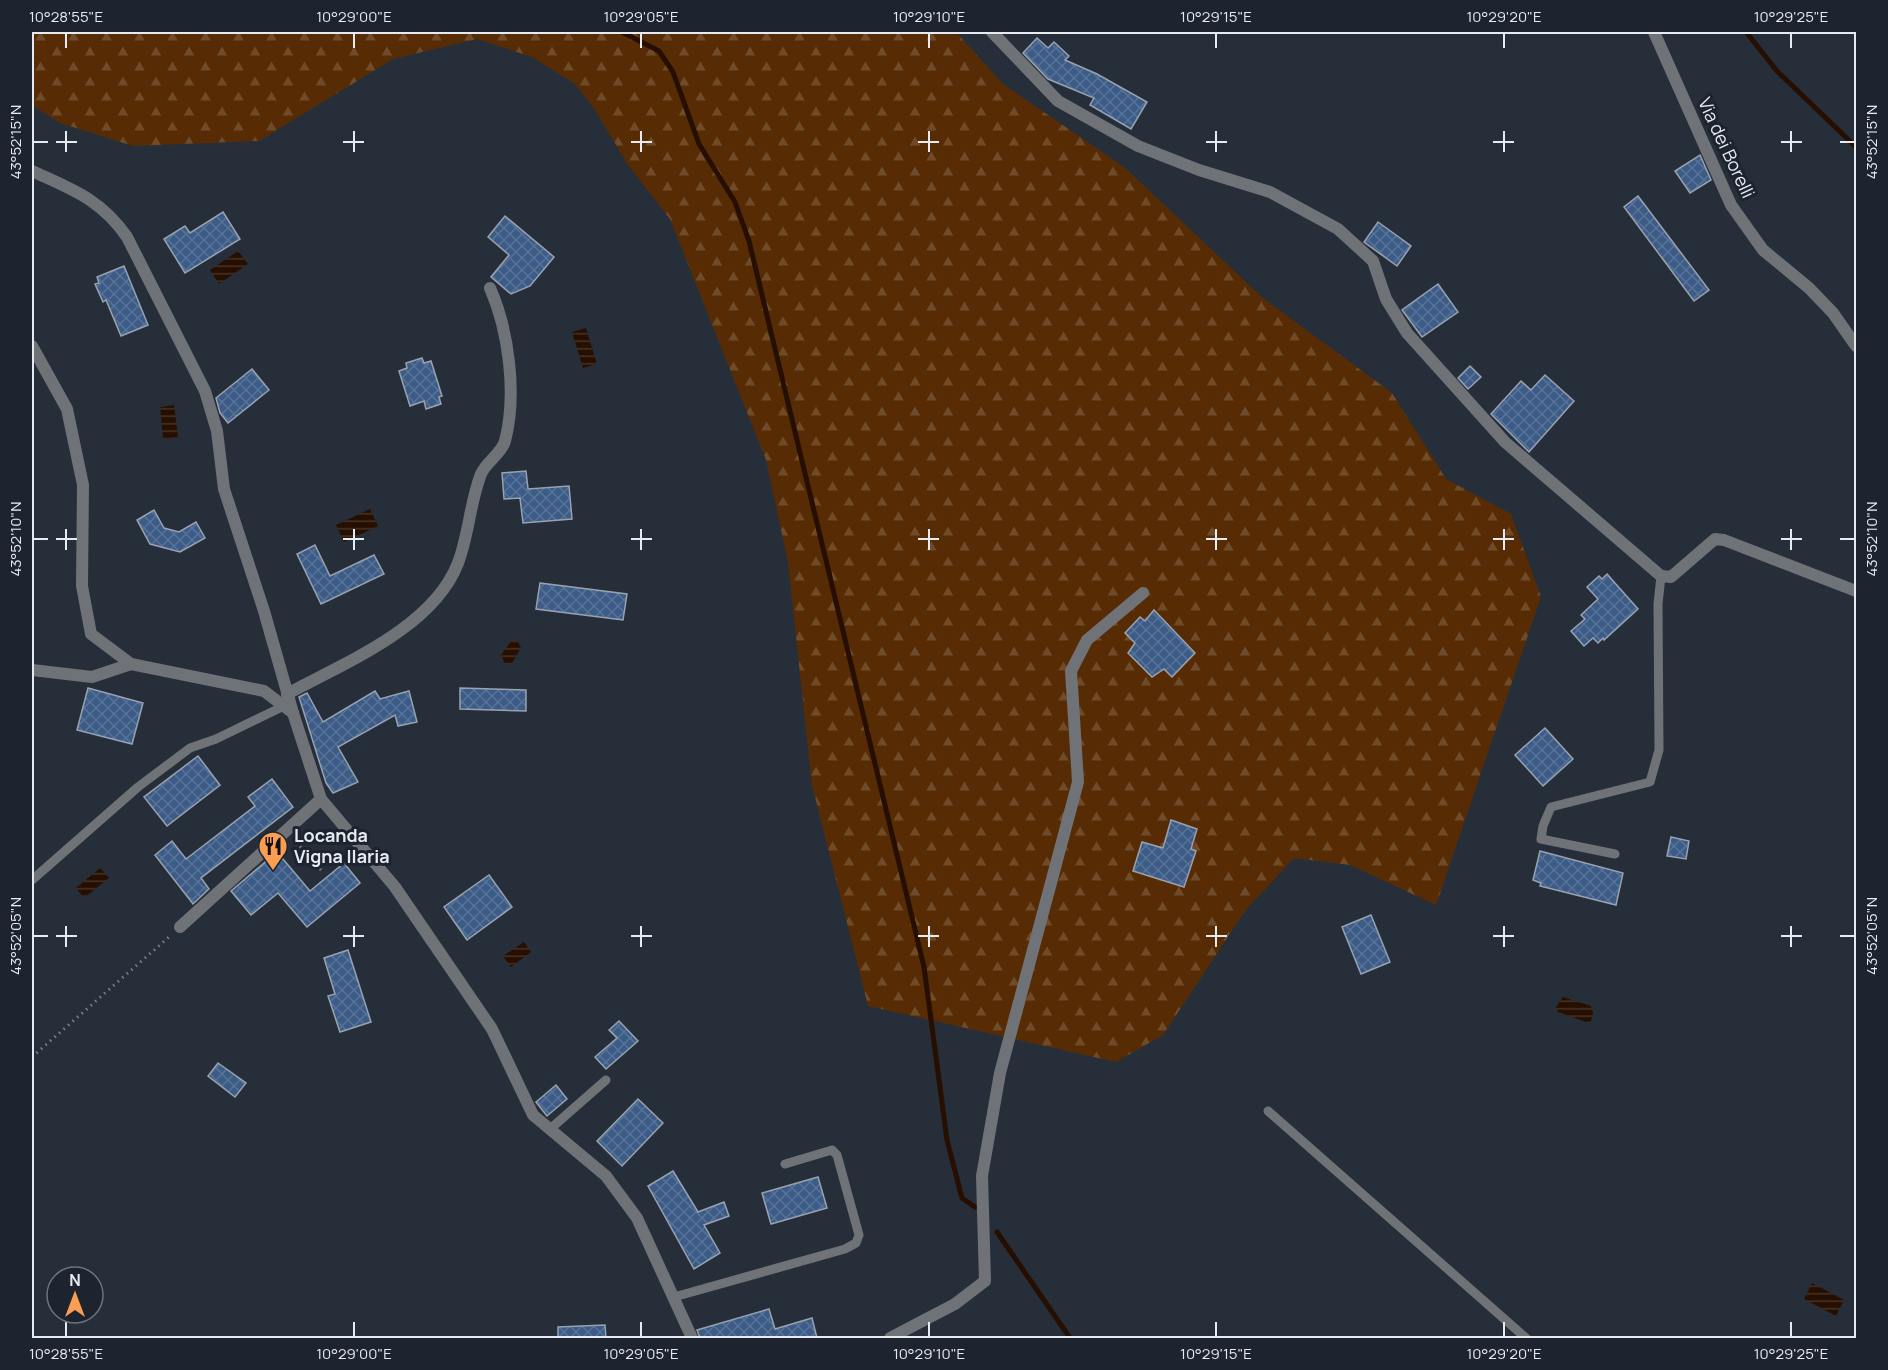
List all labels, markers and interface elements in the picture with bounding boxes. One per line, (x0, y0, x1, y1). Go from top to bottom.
text: 10°28'55"E (29, 6, 103, 27)
text: 10°29'00"E (316, 6, 392, 27)
text: 10°29'05"E (603, 6, 679, 27)
text: 10°29'10"E (893, 6, 965, 27)
text: 10°29'15"E (1180, 6, 1252, 27)
text: 10°29'20"E (1467, 6, 1541, 27)
text: 10°29'25"E (1754, 6, 1828, 27)
street label: Via dei Borelli (1693, 93, 1761, 202)
text: 43°52'15"N (5, 105, 26, 179)
text: 43°52'15"N (1861, 105, 1882, 179)
text: 43°52'10"N (5, 501, 26, 577)
text: 43°52'10"N (1861, 501, 1882, 577)
place label: Locanda Vigna Ilaria (294, 823, 390, 868)
restaurant icon: Locanda Vigna Ilaria (257, 830, 289, 872)
text: 43°52'05"N (5, 897, 26, 975)
text: 43°52'05"N (1861, 897, 1882, 975)
north arrow (45, 1265, 105, 1325)
text: N (69, 1269, 81, 1291)
text: 10°28'55"E (29, 1343, 103, 1364)
text: 10°29'00"E (316, 1343, 392, 1364)
text: 10°29'05"E (603, 1343, 679, 1364)
text: 10°29'10"E (893, 1343, 965, 1364)
text: 10°29'15"E (1180, 1343, 1252, 1364)
text: 10°29'20"E (1467, 1343, 1541, 1364)
text: 10°29'25"E (1754, 1343, 1828, 1364)

